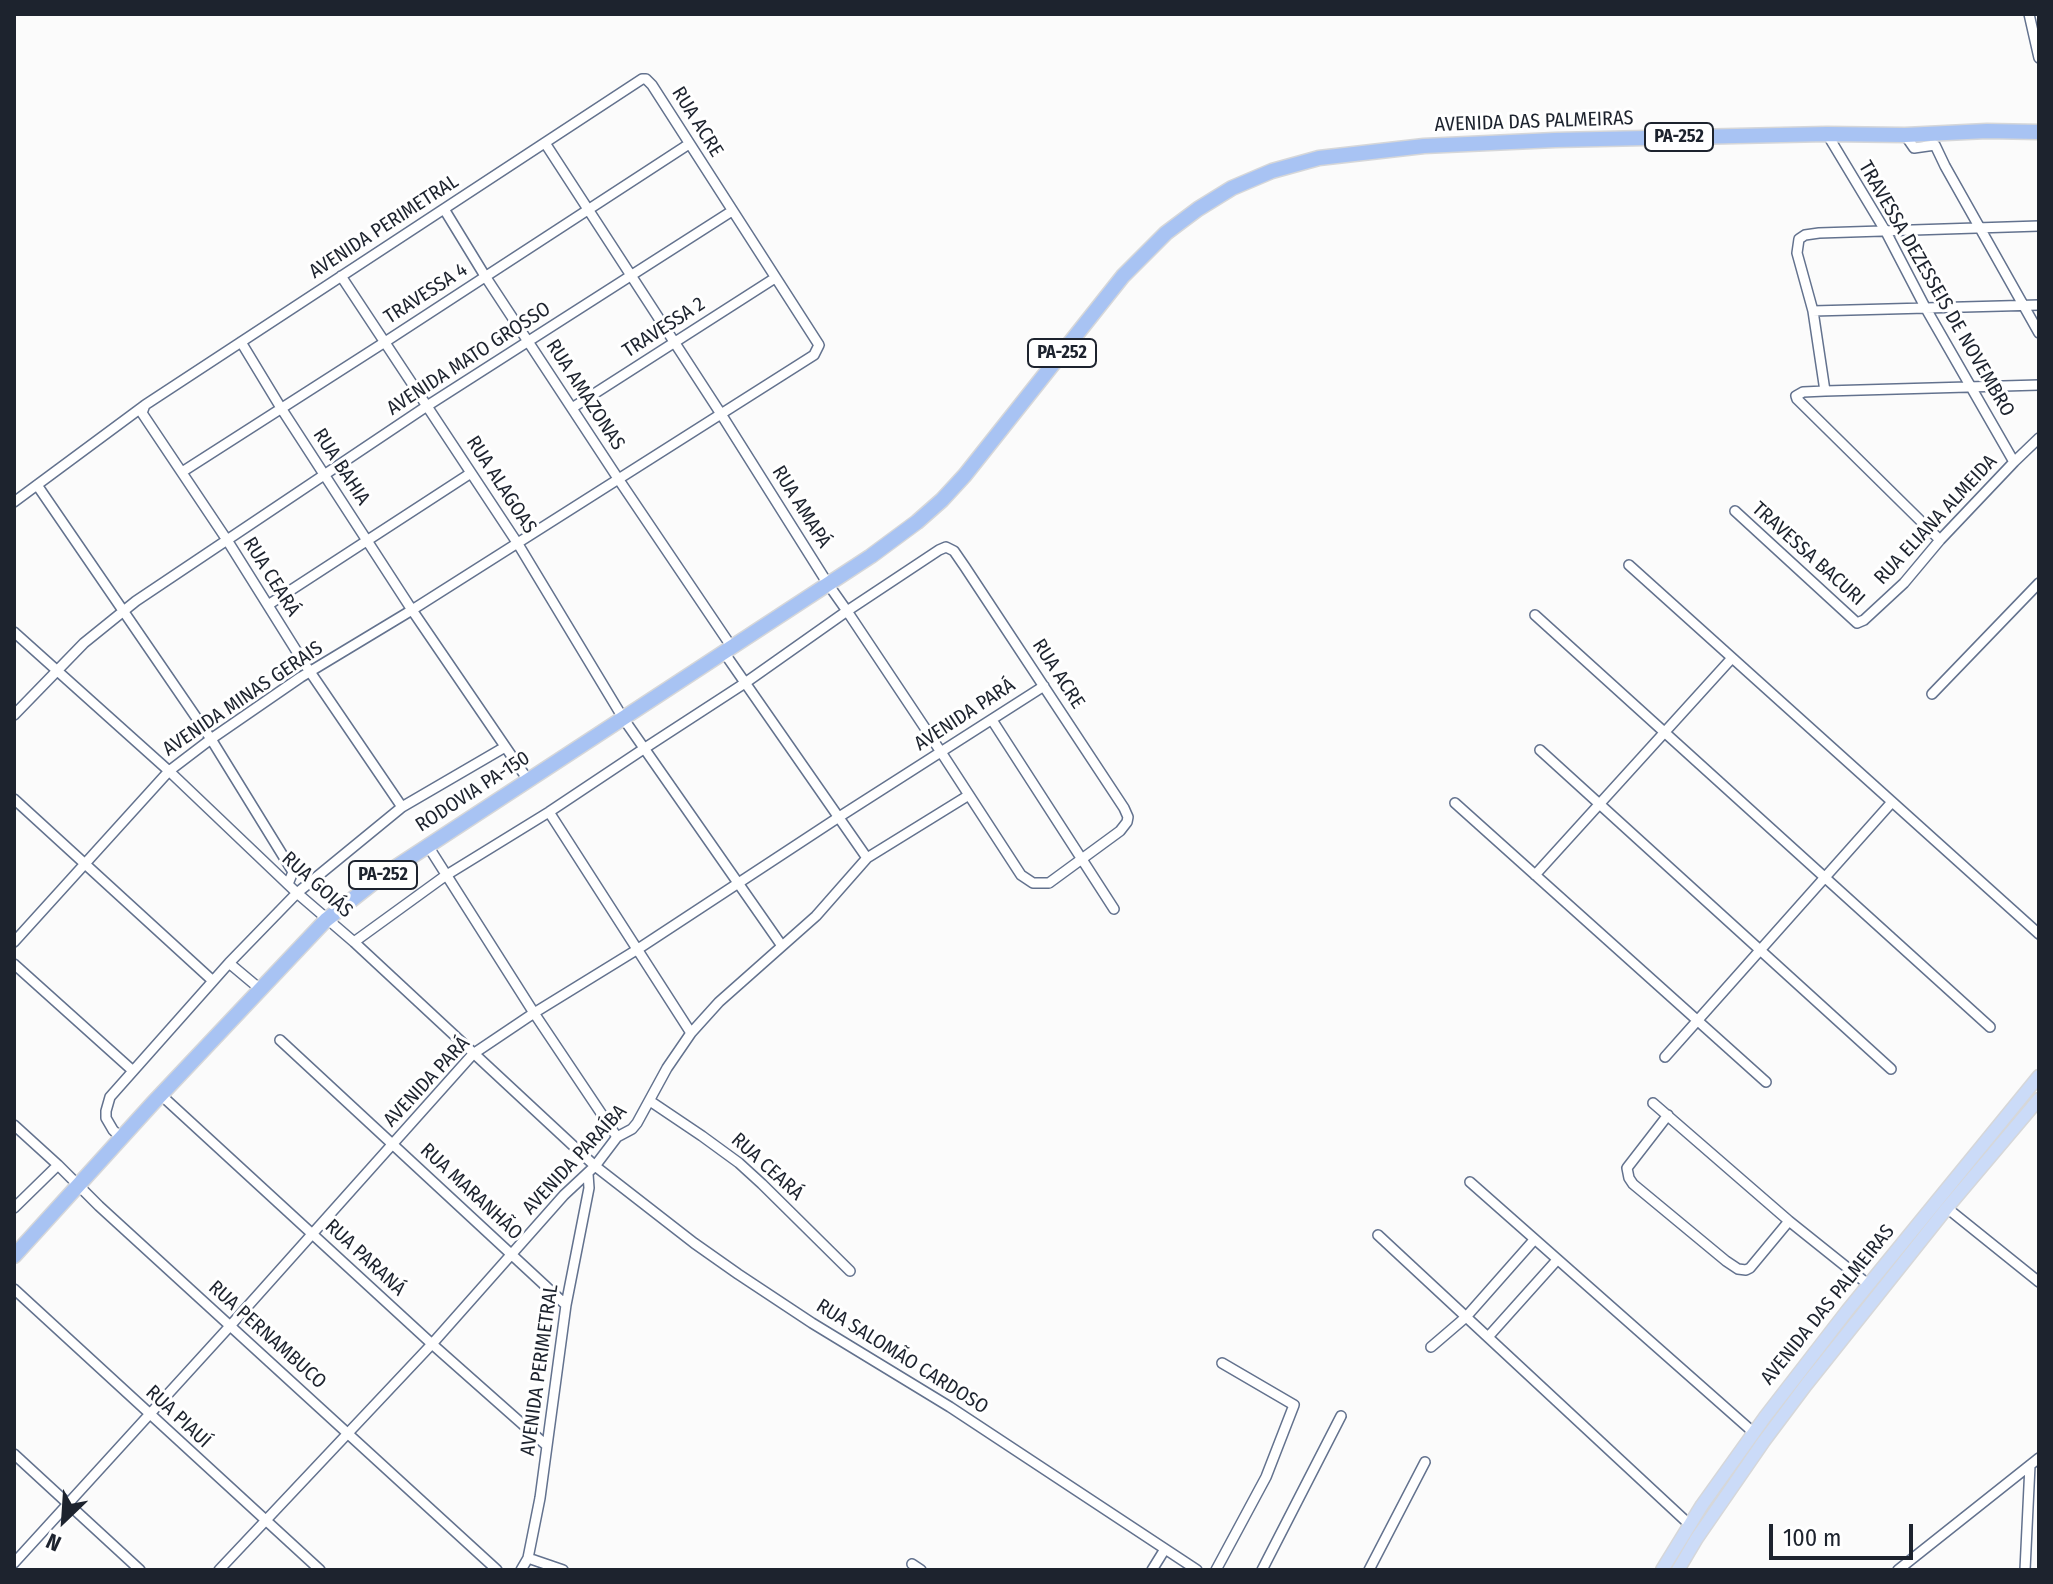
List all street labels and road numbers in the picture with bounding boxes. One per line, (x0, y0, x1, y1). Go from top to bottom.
street label: RUA ACRE (666, 82, 728, 162)
street label: AVENIDA DAS PALMEIRAS (1434, 107, 1634, 137)
road number: PA-252 (1645, 123, 1713, 151)
street label: TRAVESSA DEZESSEIS DE NOVEMBRO (1853, 157, 2019, 421)
street label: AVENIDA PERIMETRAL (305, 170, 463, 284)
street label: TRAVESSA 4 (380, 258, 472, 330)
street label: TRAVESSA 2 (618, 293, 710, 363)
street label: AVENIDA MATO GROSSO (383, 297, 555, 421)
street label: RUA AMAZONAS (540, 335, 630, 455)
road number: PA-252 (1028, 339, 1096, 367)
street label: RUA BAHIA (307, 424, 375, 510)
street label: RUA ALAGOAS (461, 432, 541, 538)
street label: RUA ELIANA ALMEIDA (1870, 450, 2002, 590)
street label: RUA AMAPÁ (766, 461, 836, 553)
street label: TRAVESSA BACURI (1747, 497, 1869, 611)
street label: RUA CEARÁ (237, 533, 305, 621)
street label: RUA ACRE (1027, 635, 1089, 713)
street label: AVENIDA MINAS GERAIS (158, 636, 328, 762)
street label: AVENIDA PARÁ (910, 674, 1020, 756)
street label: RODOVIA PA-150 (412, 746, 534, 838)
street label: RUA GOIÁS (277, 847, 357, 923)
road number: PA-252 (349, 861, 417, 889)
street label: AVENIDA PARÁ (379, 1032, 475, 1132)
street label: AVENIDA PARAÍBA (518, 1100, 632, 1220)
street label: RUA CEARÁ (726, 1128, 808, 1206)
street label: RUA MARANHÃO (415, 1139, 527, 1245)
street label: RUA PARANÁ (320, 1215, 410, 1301)
street label: AVENIDA DAS PALMEIRAS (1756, 1220, 1900, 1390)
street label: RUA PERNAMBUCO (203, 1276, 331, 1394)
street label: AVENIDA PERIMETRAL (516, 1283, 564, 1457)
street label: RUA SALOMÃO CARDOSO (812, 1294, 992, 1420)
street label: RUA PIAUÍ (140, 1381, 216, 1453)

